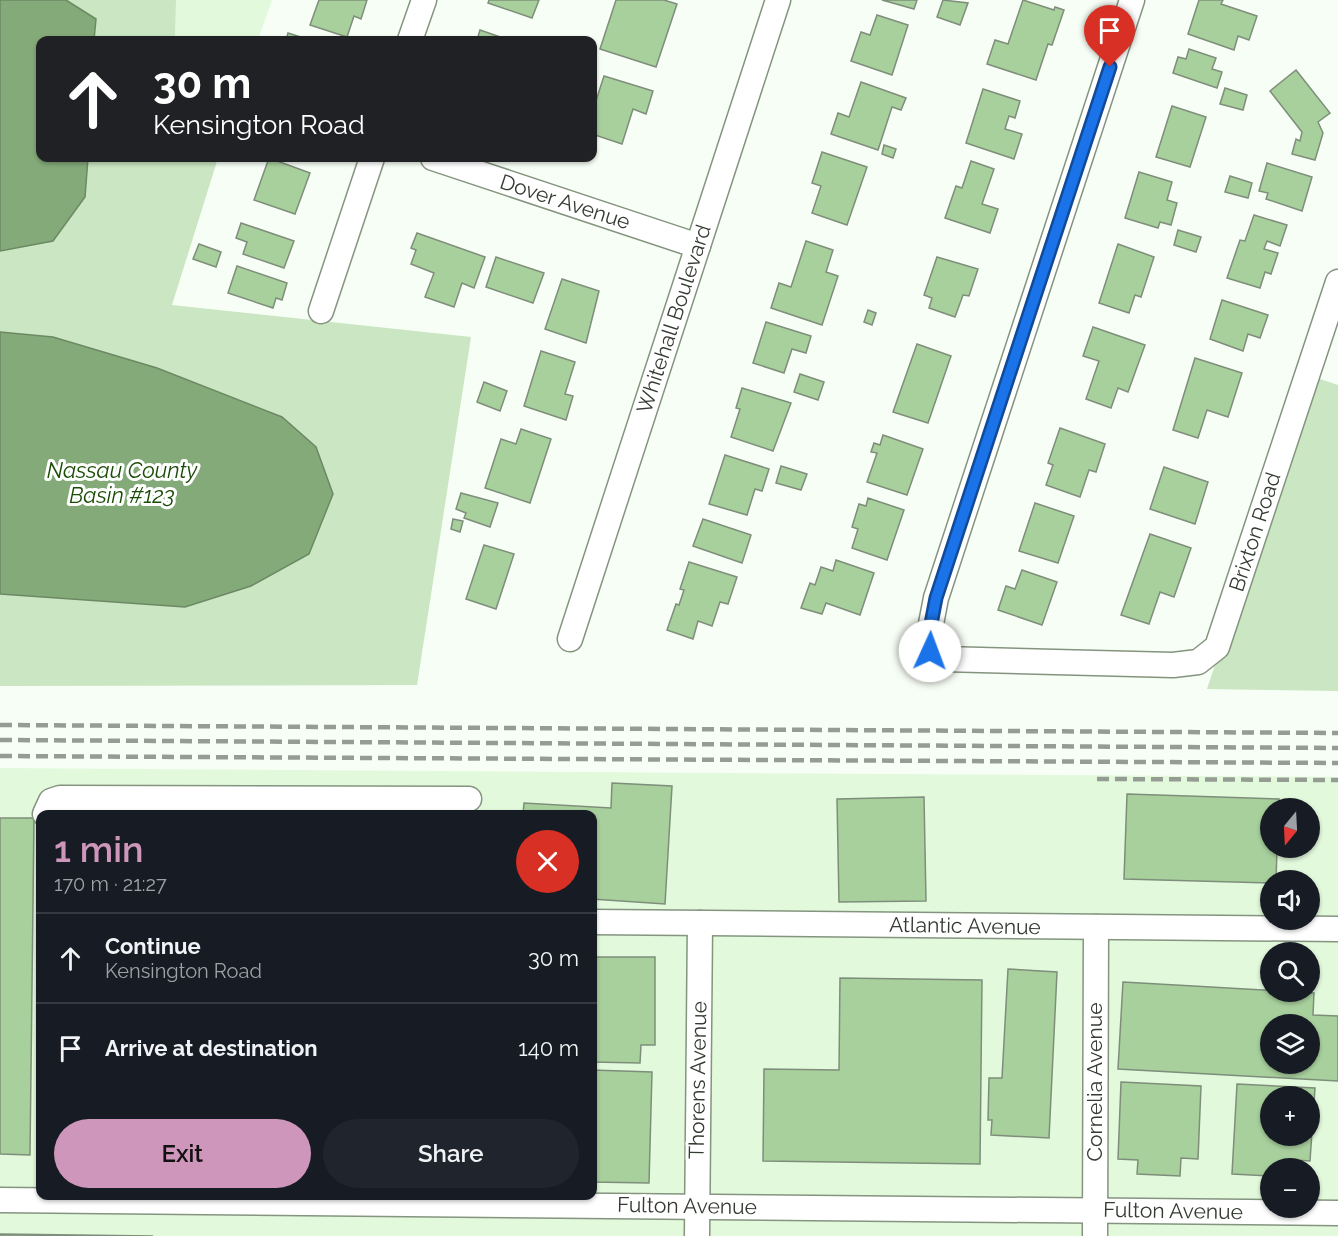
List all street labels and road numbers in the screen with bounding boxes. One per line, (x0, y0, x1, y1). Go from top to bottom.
street label: Dover Avenue (497, 169, 633, 234)
street label: Whitehall Boulevard (631, 221, 716, 416)
street label: Brixton Road (1224, 469, 1286, 595)
street label: Atlantic Avenue (889, 912, 1041, 939)
street label: Thorens Avenue (684, 1001, 711, 1159)
street label: Cornelia Avenue (1082, 1003, 1107, 1161)
street label: Fulton Avenue (617, 1192, 757, 1219)
street label: Fulton Avenue (1103, 1197, 1243, 1224)

